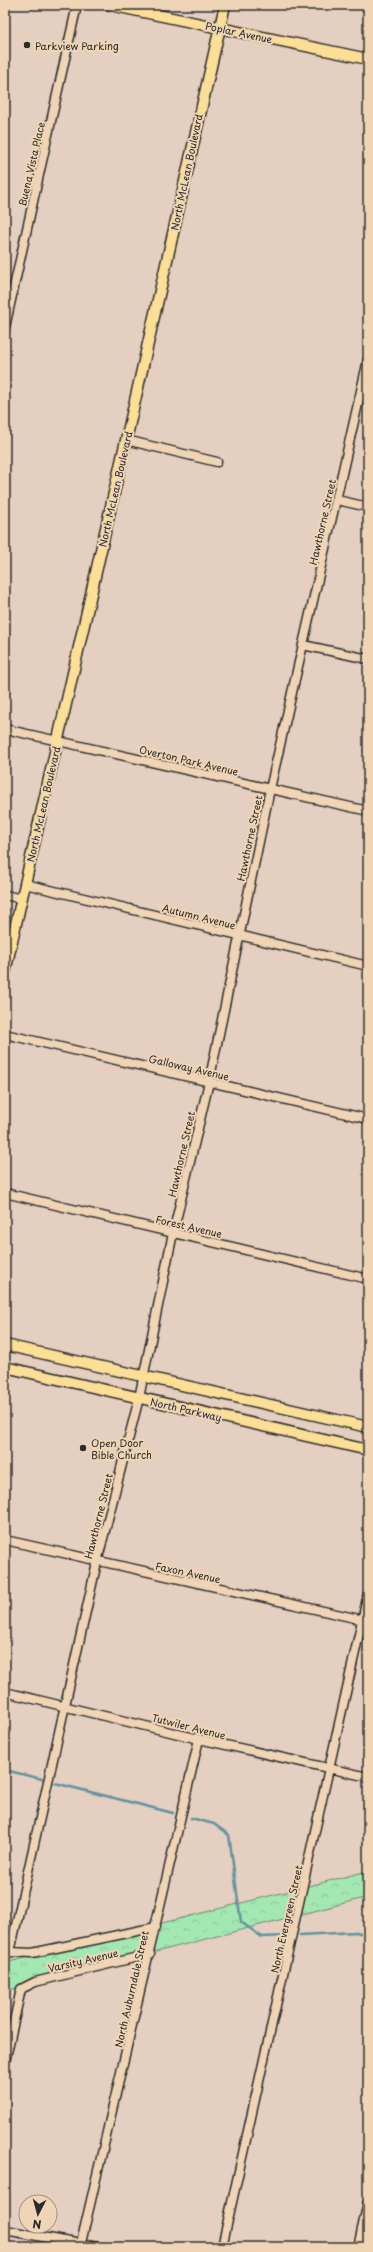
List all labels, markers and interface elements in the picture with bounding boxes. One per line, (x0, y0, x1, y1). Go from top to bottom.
street label: Poplar Avenue (204, 18, 274, 47)
place label: Parkview Parking (35, 38, 119, 53)
marker: Parkview Parking (22, 40, 32, 50)
street label: North McLean Boulevard (166, 112, 206, 232)
street label: Buena Vista Place (14, 120, 48, 208)
street label: North McLean Boulevard (94, 430, 136, 548)
street label: Hawthorne Street (305, 478, 339, 566)
street label: Overton Park Avenue (138, 741, 241, 779)
street label: North McLean Boulevard (22, 745, 64, 863)
street label: Hawthorne Street (233, 794, 265, 882)
street label: Autumn Avenue (161, 900, 238, 933)
street label: Galloway Avenue (147, 1050, 231, 1084)
street label: Hawthorne Street (164, 1110, 198, 1198)
street label: Forest Avenue (154, 1211, 224, 1241)
street label: North Parkway (149, 1394, 223, 1425)
place label: Open Door Bible Church (91, 1435, 152, 1462)
marker: Open Door Bible Church (78, 1443, 88, 1453)
street label: Hawthorne Street (80, 1472, 116, 1560)
street label: Faxon Avenue (154, 1558, 223, 1586)
street label: Tutwiler Avenue (151, 1710, 228, 1743)
street label: North Evergreen Street (266, 1864, 306, 1974)
street label: North Auburndale Street (110, 1929, 152, 2049)
street label: Varsity Avenue (47, 1945, 120, 1975)
north arrow (18, 2194, 58, 2234)
text: N (31, 2216, 42, 2233)

